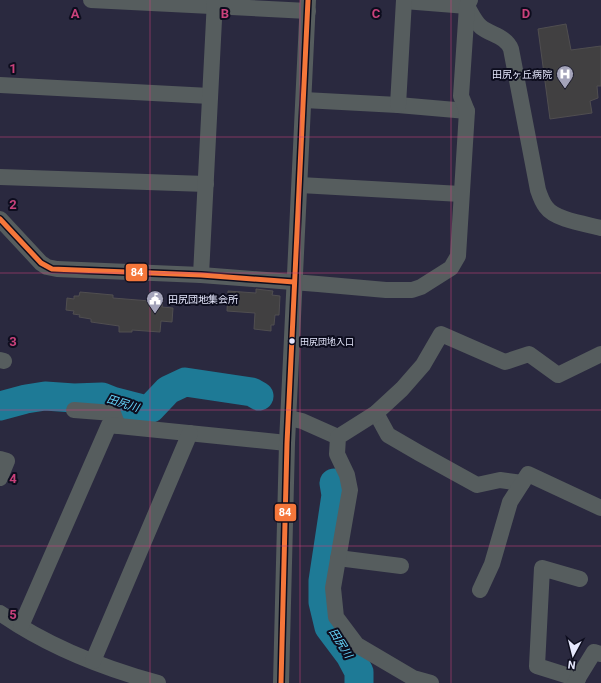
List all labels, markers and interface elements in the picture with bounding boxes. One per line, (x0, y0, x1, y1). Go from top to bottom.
text: A (71, 6, 80, 21)
text: B (221, 6, 229, 21)
text: C (372, 6, 381, 21)
text: D (522, 6, 530, 21)
text: 1 (9, 61, 17, 76)
hospital icon: 田尻ヶ丘病院 (555, 64, 575, 89)
place label: 田尻ヶ丘病院 (492, 69, 552, 80)
text: 2 (9, 197, 17, 212)
line badge: 84 (125, 263, 148, 282)
text: 84 (131, 266, 144, 279)
public building icon: 田尻団地集会所 (145, 289, 165, 314)
place label: 田尻団地集会所 (168, 294, 238, 305)
text: 3 (9, 334, 17, 349)
marker: 田尻団地入口 (287, 336, 297, 346)
place label: 田尻団地入口 (300, 337, 354, 347)
water label: 田尻川 (105, 392, 141, 415)
text: 4 (9, 471, 17, 486)
line badge: 84 (274, 503, 297, 522)
text: 84 (279, 506, 292, 519)
text: 5 (9, 607, 17, 622)
water label: 田尻川 (326, 626, 355, 662)
north arrow (553, 635, 593, 675)
text: N (567, 657, 576, 671)

